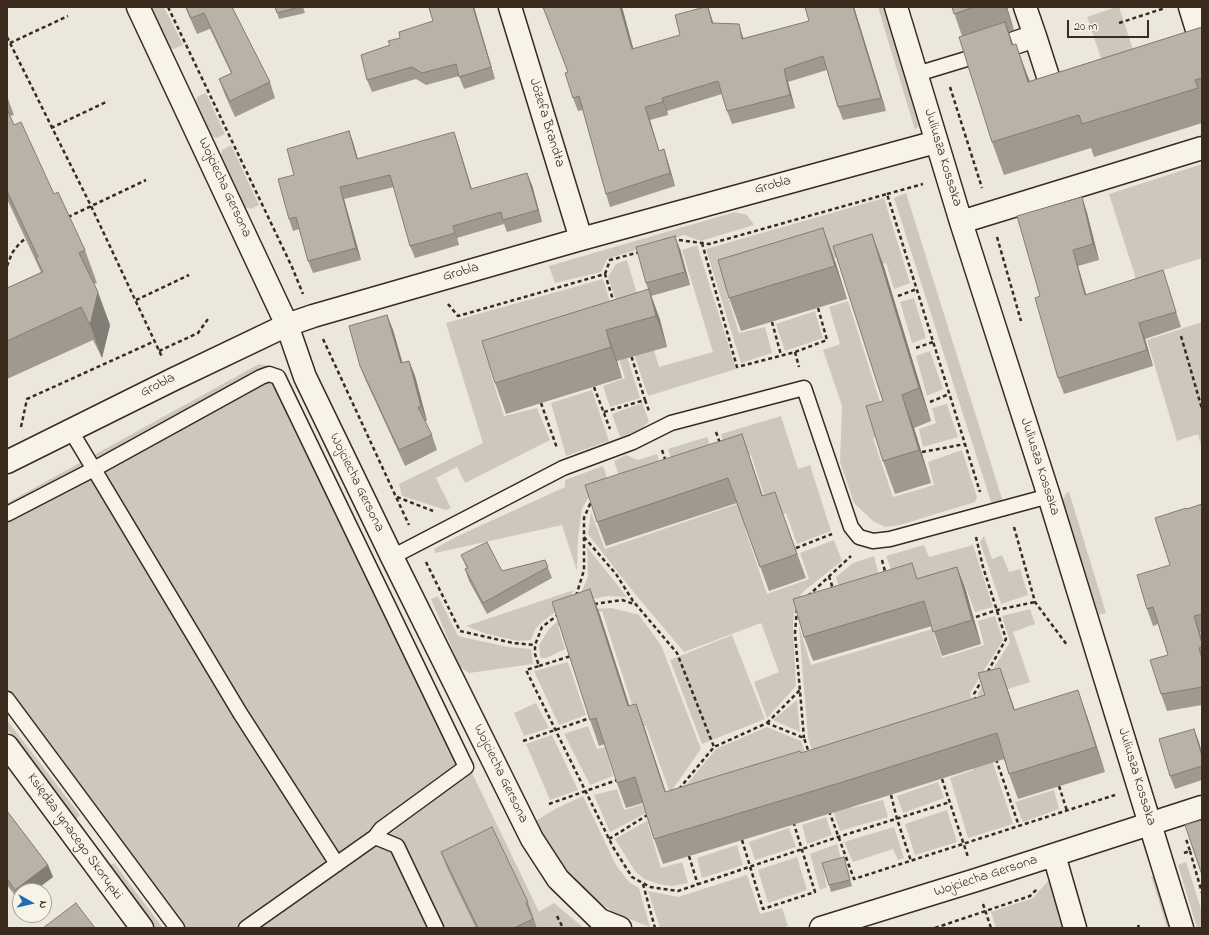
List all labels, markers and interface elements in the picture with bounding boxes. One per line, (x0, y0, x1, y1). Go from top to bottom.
scale bar (1069, 12, 1151, 38)
text: 20 m (1074, 18, 1097, 36)
street label: Józefa Brandta (524, 76, 568, 170)
street label: Juliusza Kossaka (919, 107, 965, 209)
street label: Wojciecha Gersona (194, 136, 254, 240)
street label: Grobla (753, 173, 793, 199)
street label: Grobla (441, 260, 481, 286)
street label: Grobla (138, 370, 178, 402)
street label: Juliusza Kossaka (1015, 416, 1063, 518)
street label: Wojciecha Gersona (325, 431, 387, 535)
street label: Wojciecha Gersona (469, 722, 531, 826)
street label: Juliusza Kossaka (1113, 726, 1159, 828)
street label: Księdza Ignacego Skorupki (23, 771, 125, 903)
street label: Wojciecha Gersona (932, 852, 1040, 902)
north arrow (12, 883, 52, 923)
text: N (34, 900, 51, 909)

